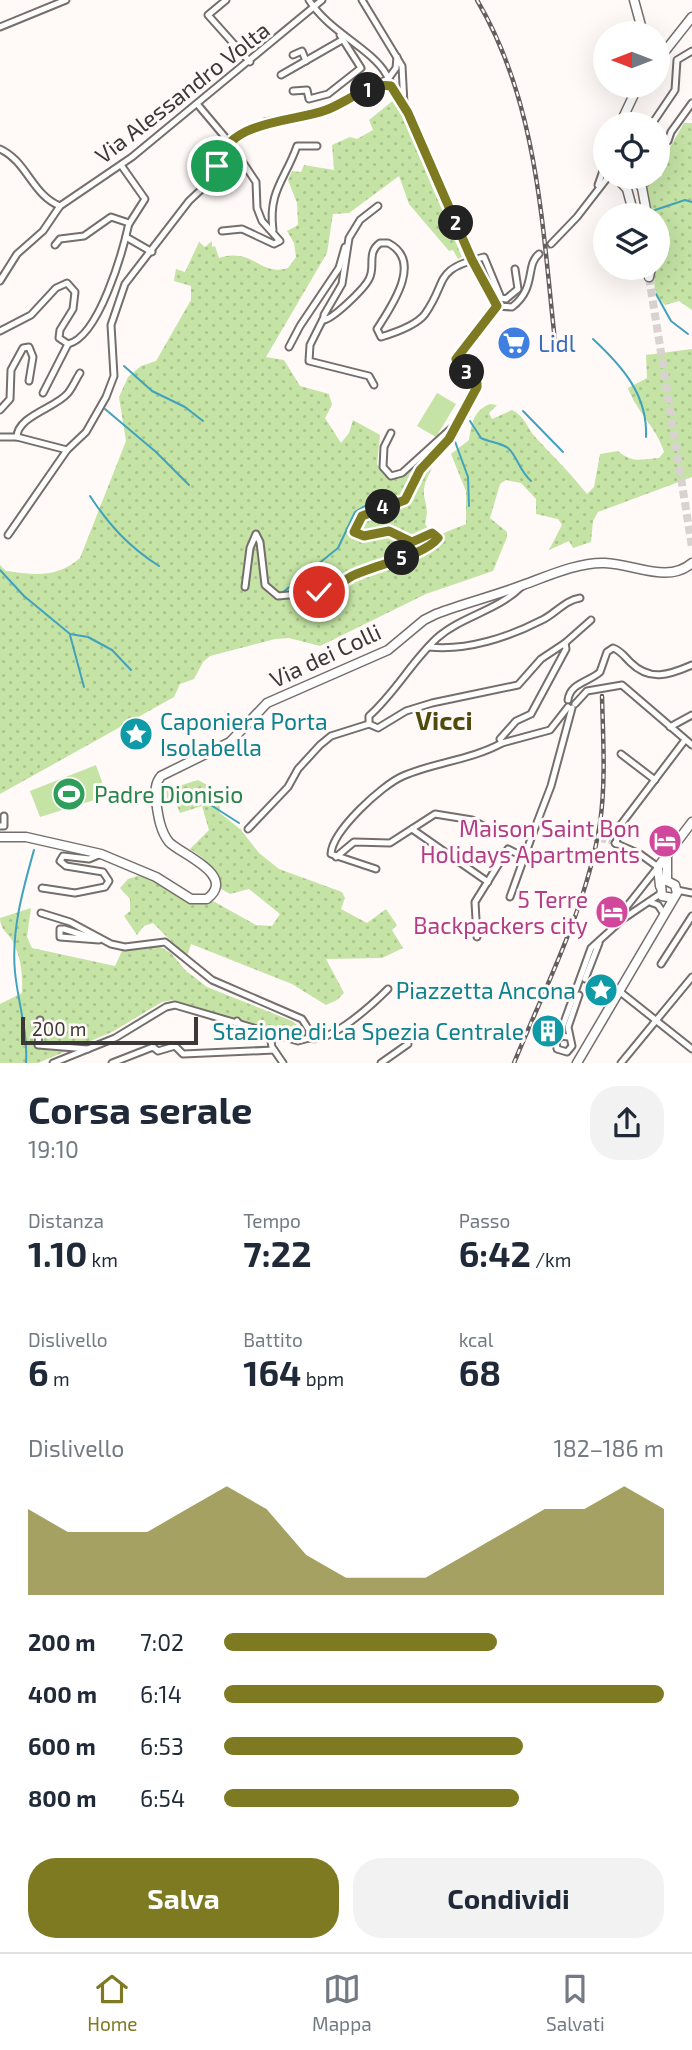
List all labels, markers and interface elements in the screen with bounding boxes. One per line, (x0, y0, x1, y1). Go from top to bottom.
street label: Via Alessandro Volta (89, 15, 275, 169)
north arrow (593, 21, 670, 98)
map controls (593, 21, 670, 280)
pin: 1 (350, 72, 386, 108)
text: 1 (363, 78, 372, 101)
button: locate (593, 112, 670, 189)
pin (187, 136, 247, 196)
icon: arrive (198, 147, 236, 185)
button: layers (593, 203, 670, 280)
pin: 2 (438, 206, 474, 241)
text: 2 (450, 211, 461, 234)
supermarket icon: Lidl (495, 324, 533, 362)
place label: Lidl (538, 329, 576, 357)
pin: 3 (449, 354, 484, 390)
text: 3 (461, 360, 472, 383)
pin: 4 (366, 490, 400, 524)
text: 4 (376, 495, 389, 518)
pin: 5 (384, 540, 420, 576)
text: 5 (396, 546, 407, 569)
pin (289, 562, 349, 622)
icon: check (300, 573, 338, 611)
street label: Via dei Colli (265, 617, 385, 693)
district label: Vicci (415, 704, 473, 735)
place label: Caponiera Porta Isolabella (160, 707, 328, 761)
place icon: Caponiera Porta Isolabella (117, 715, 155, 753)
sports icon: Padre Dionisio (50, 775, 88, 813)
place label: Padre Dionisio (94, 780, 243, 808)
place label: Maison Saint Bon Holidays Apartments (420, 814, 640, 868)
hotel icon: Maison Saint Bon Holidays Apartments (646, 822, 684, 860)
place label: 5 Terre Backpackers city (413, 885, 588, 939)
hotel icon: 5 Terre Backpackers city (593, 893, 631, 931)
place icon: Piazzetta Ancona (582, 971, 620, 1009)
place label: Piazzetta Ancona (396, 976, 576, 1004)
building icon: Stazione di La Spezia Centrale (529, 1012, 567, 1050)
scale bar (21, 1014, 198, 1046)
text: 200 m (32, 1017, 86, 1040)
place label: Stazione di La Spezia Centrale (213, 1017, 524, 1045)
text: Corsa serale (28, 1086, 252, 1132)
button: share (590, 1086, 664, 1160)
text: 19:10 (28, 1135, 79, 1163)
text: Distanza (28, 1209, 104, 1232)
text: Tempo (243, 1209, 301, 1232)
text: Passo (459, 1209, 510, 1232)
text: 1.10 (28, 1232, 87, 1274)
text: 7:22 (243, 1232, 311, 1274)
text: 6:42 (459, 1232, 531, 1274)
text: km (87, 1248, 118, 1271)
text: /km (531, 1248, 571, 1271)
text: Dislivello (28, 1328, 108, 1351)
text: Battito (243, 1328, 303, 1351)
text: kcal (459, 1328, 493, 1351)
text: 6 (28, 1351, 49, 1393)
text: 164 (243, 1351, 301, 1393)
text: 68 (459, 1351, 501, 1393)
text: m (49, 1367, 70, 1390)
text: bpm (301, 1367, 344, 1390)
text: Dislivello (28, 1434, 124, 1462)
text: 182–186 m (554, 1434, 664, 1462)
text: 200 m (28, 1628, 96, 1656)
text: 7:02 (140, 1628, 184, 1656)
text: 400 m (28, 1680, 97, 1708)
text: 6:14 (140, 1680, 182, 1708)
text: 600 m (28, 1732, 96, 1760)
text: 6:53 (140, 1732, 184, 1760)
text: 800 m (28, 1784, 97, 1812)
text: 6:54 (140, 1784, 185, 1812)
button: Salva (28, 1858, 339, 1938)
button: Condividi (353, 1858, 664, 1938)
tab: Home (87, 1970, 138, 2035)
tab: Mappa (312, 1970, 372, 2035)
tab: Salvati (546, 1970, 605, 2035)

